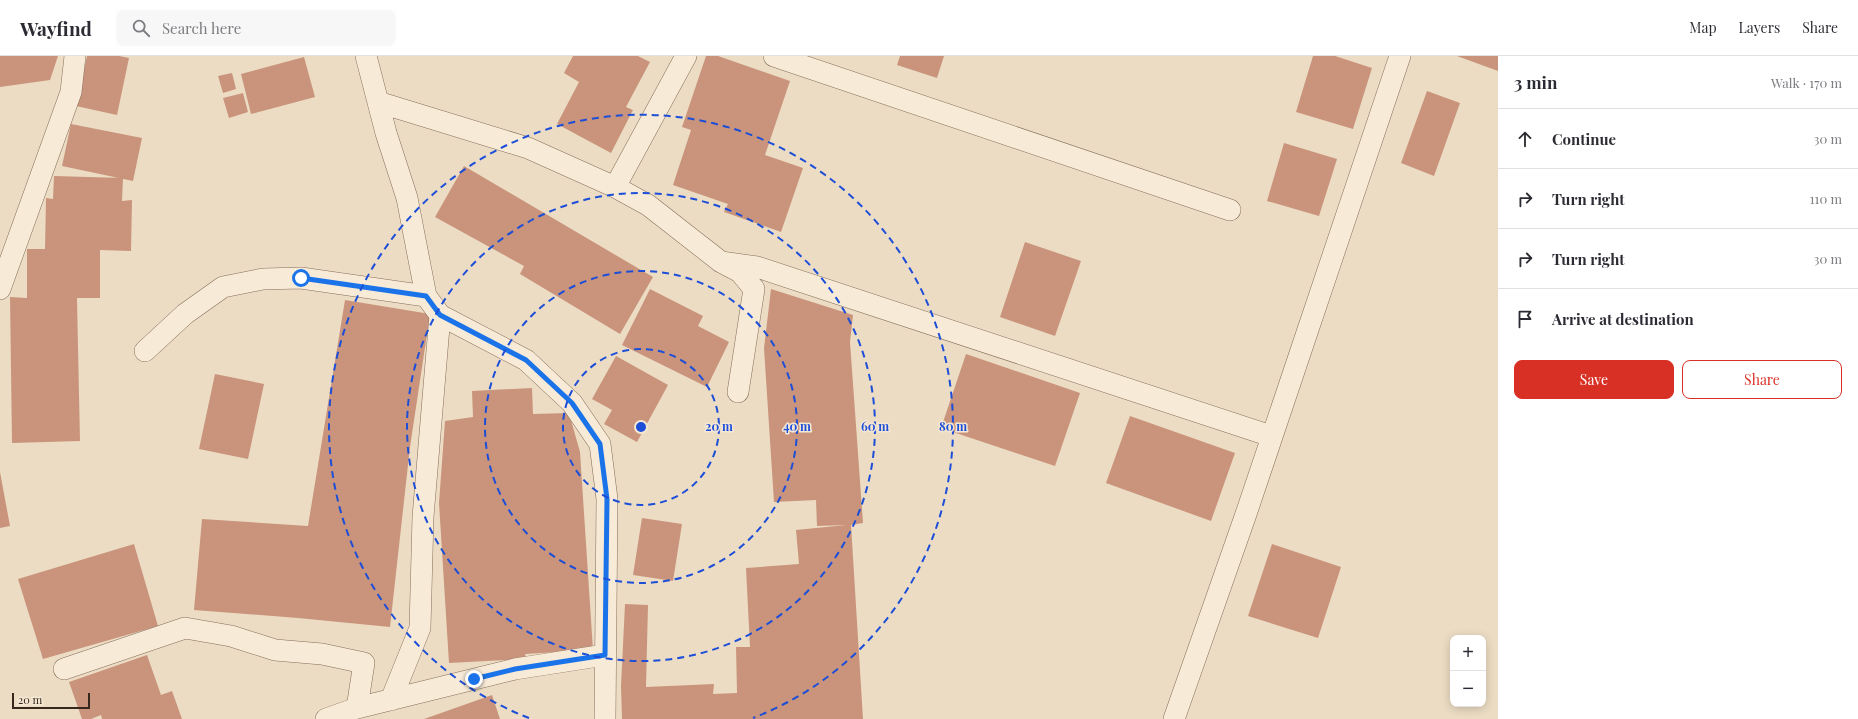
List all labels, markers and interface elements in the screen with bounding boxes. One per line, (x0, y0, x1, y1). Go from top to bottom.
search box (116, 10, 396, 46)
text: Wayfind (20, 15, 92, 41)
icon: search (130, 17, 152, 39)
text: Search here (162, 18, 241, 38)
text: Map (1689, 18, 1717, 37)
text: Layers (1739, 18, 1780, 37)
text: Share (1802, 18, 1838, 37)
text: 3 min (1514, 71, 1557, 93)
text: Walk · 170 m (1771, 74, 1842, 91)
icon: ahead (1514, 128, 1536, 150)
text: Continue (1552, 129, 1616, 149)
text: 30 m (1814, 130, 1842, 147)
icon: right (1514, 188, 1536, 210)
text: Turn right (1552, 189, 1625, 209)
text: 110 m (1810, 190, 1842, 207)
icon: right (1514, 248, 1536, 270)
text: Turn right (1552, 249, 1625, 269)
text: 30 m (1814, 250, 1842, 267)
route start (292, 269, 310, 287)
icon: arrive (1514, 308, 1536, 330)
text: Arrive at destination (1552, 309, 1694, 329)
button: Save (1514, 360, 1674, 399)
button: Share (1682, 360, 1842, 399)
text: 20 m (705, 418, 733, 434)
text: 40 m (783, 418, 811, 434)
text: 60 m (861, 418, 889, 434)
text: 80 m (939, 418, 967, 434)
centre of rings (634, 420, 648, 434)
map controls (1450, 635, 1486, 707)
button: + (1450, 635, 1486, 671)
route end (465, 670, 483, 688)
button: − (1450, 671, 1486, 707)
scale bar (12, 691, 90, 710)
text: 20 m (18, 692, 42, 707)

